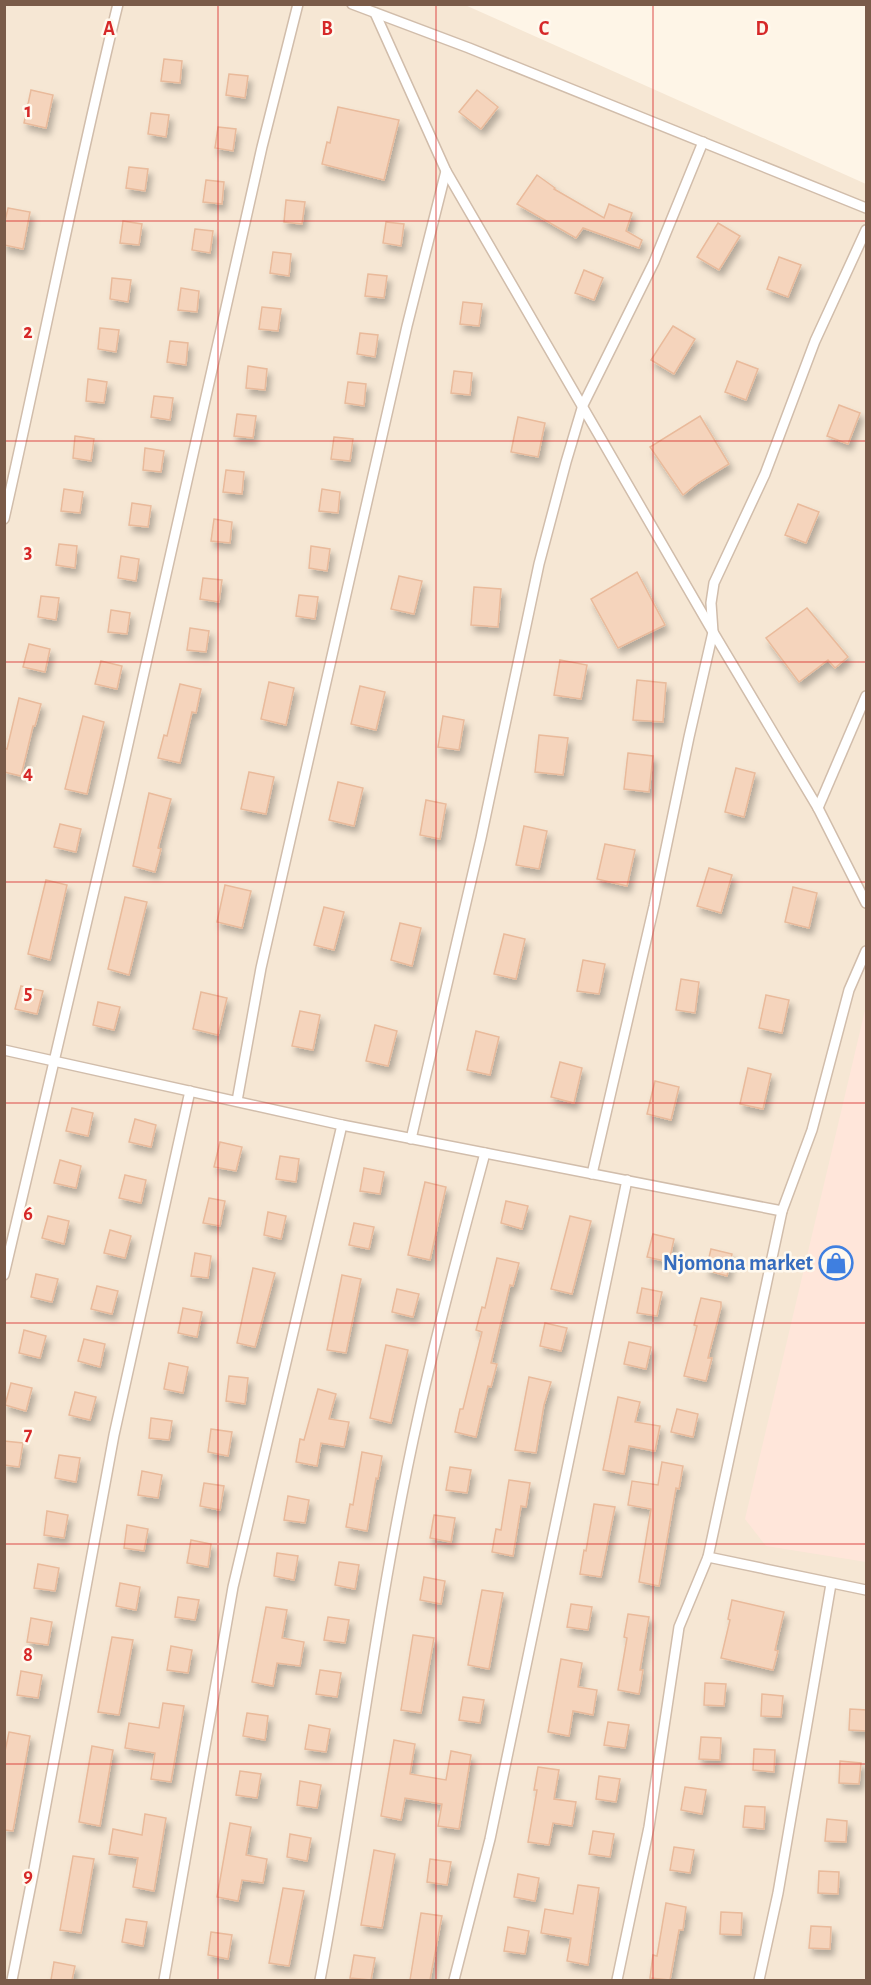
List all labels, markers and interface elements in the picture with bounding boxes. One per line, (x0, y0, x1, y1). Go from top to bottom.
text: A (103, 19, 115, 39)
text: B (321, 19, 333, 39)
text: C (539, 19, 550, 39)
text: D (755, 19, 769, 39)
text: 1 (24, 101, 32, 121)
text: 2 (23, 322, 33, 342)
text: 3 (24, 542, 32, 562)
text: 4 (23, 763, 33, 783)
text: 5 (24, 983, 32, 1003)
text: 6 (23, 1204, 33, 1224)
shop icon: Njomona market (818, 1245, 854, 1281)
place label: Njomona market (663, 1252, 814, 1275)
text: 7 (24, 1424, 33, 1444)
text: 8 (23, 1645, 33, 1665)
text: 9 (23, 1866, 33, 1886)

